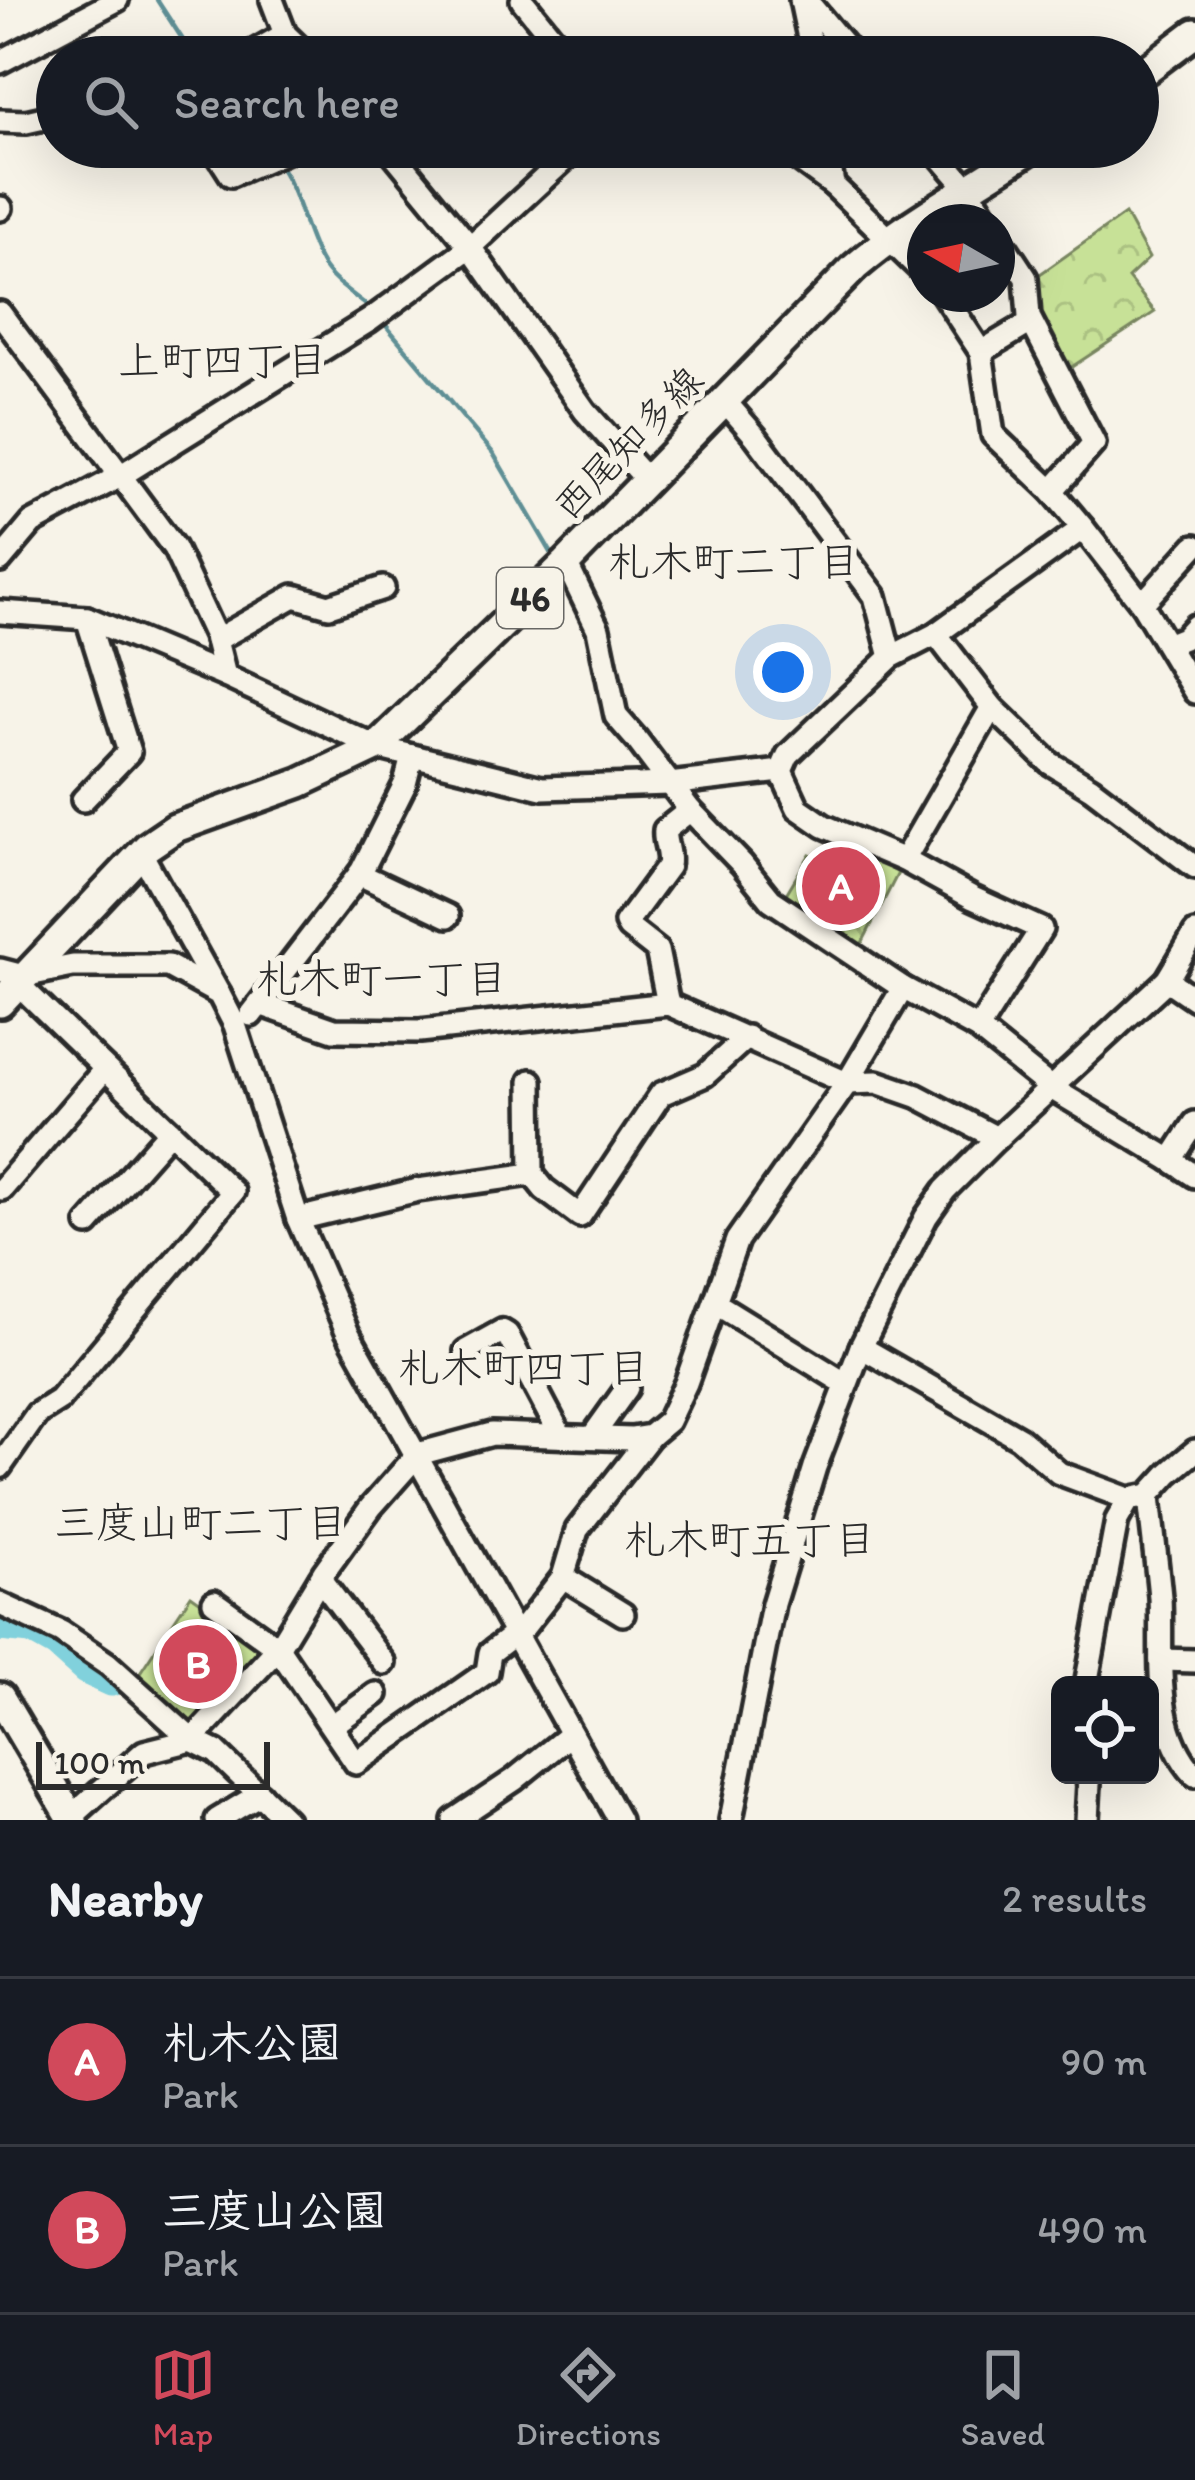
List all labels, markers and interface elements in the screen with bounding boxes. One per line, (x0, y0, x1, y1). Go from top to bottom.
search box (36, 36, 1159, 168)
icon: search (78, 69, 144, 135)
text: Search here (174, 75, 400, 129)
north arrow (907, 204, 1015, 312)
district label: 上町四丁目 (118, 335, 328, 386)
street label: 西尾知多線 (543, 357, 713, 529)
district label: 札木町二丁目 (608, 536, 860, 587)
road number: 46 (497, 568, 563, 628)
your location (753, 642, 813, 702)
pin: A (802, 841, 880, 931)
district label: 札木町一丁目 (256, 953, 508, 1004)
district label: 札木町四丁目 (398, 1342, 650, 1393)
district label: 三度山町二丁目 (54, 1497, 348, 1548)
district label: 札木町五丁目 (624, 1514, 876, 1565)
pin: B (159, 1619, 237, 1709)
map controls (1051, 1676, 1159, 1784)
button: locate (1051, 1676, 1159, 1784)
scale bar (36, 1736, 270, 1789)
text: 100 m (54, 1743, 145, 1782)
text: Nearby (48, 1868, 203, 1929)
text: 2 results (1002, 1875, 1147, 1922)
text: 札木公園 (162, 2015, 342, 2069)
text: A (75, 2038, 99, 2085)
text: 90 m (1061, 2038, 1147, 2085)
text: Park (162, 2071, 239, 2118)
text: 三度山公園 (162, 2183, 387, 2237)
text: B (74, 2206, 100, 2253)
text: 490 m (1038, 2206, 1147, 2253)
text: Park (162, 2239, 239, 2286)
tab: Map (150, 2342, 216, 2453)
tab: Directions (516, 2342, 661, 2453)
tab: Saved (961, 2342, 1045, 2453)

